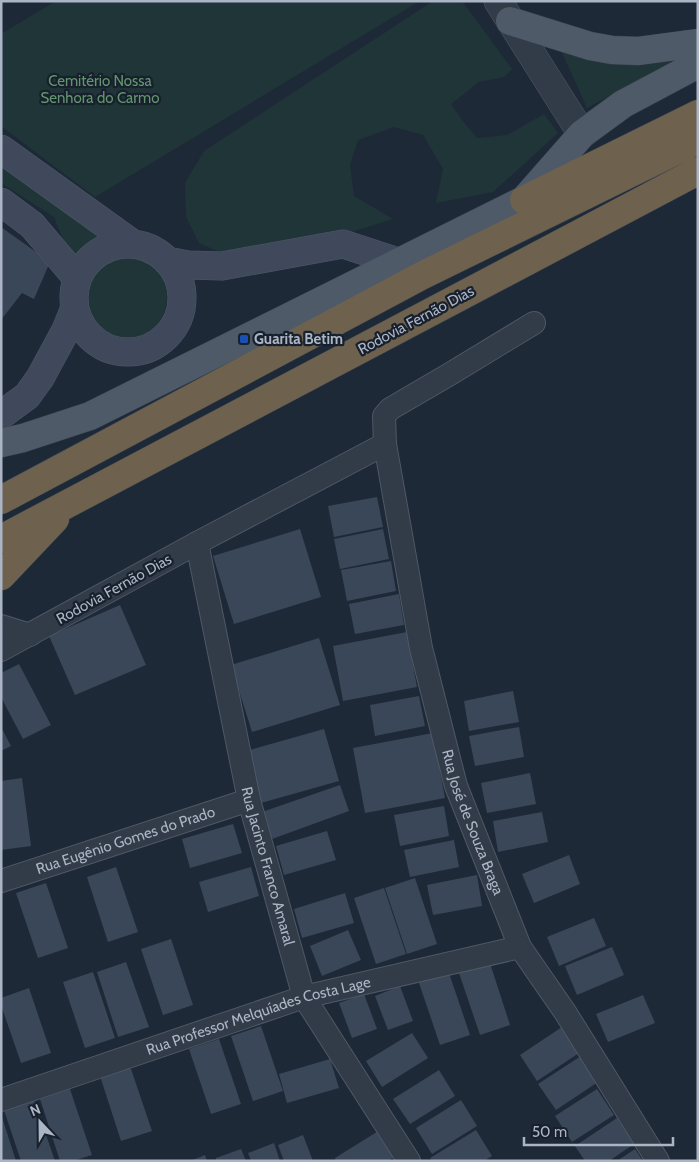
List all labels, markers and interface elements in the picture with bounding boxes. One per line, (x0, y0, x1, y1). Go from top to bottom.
park label: Cemitério Nossa Senhora do Carmo (41, 72, 159, 107)
street label: Rodovia Fernão Dias (355, 282, 477, 358)
place label: Guarita Betim (254, 330, 343, 348)
marker: Guarita Betim (238, 333, 250, 345)
street label: Rodovia Fernão Dias (53, 550, 175, 628)
street label: Rua José de Souza Braga (438, 748, 508, 898)
street label: Rua Jacinto Franco Amaral (238, 785, 298, 948)
street label: Rua Eugênio Gomes do Prado (34, 803, 217, 878)
street label: Rua Professor Melquíades Costa Lage (144, 973, 373, 1059)
north arrow (15, 1097, 65, 1147)
text: N (27, 1100, 43, 1120)
scale bar (524, 1114, 673, 1146)
text: 50 m (532, 1123, 567, 1141)

